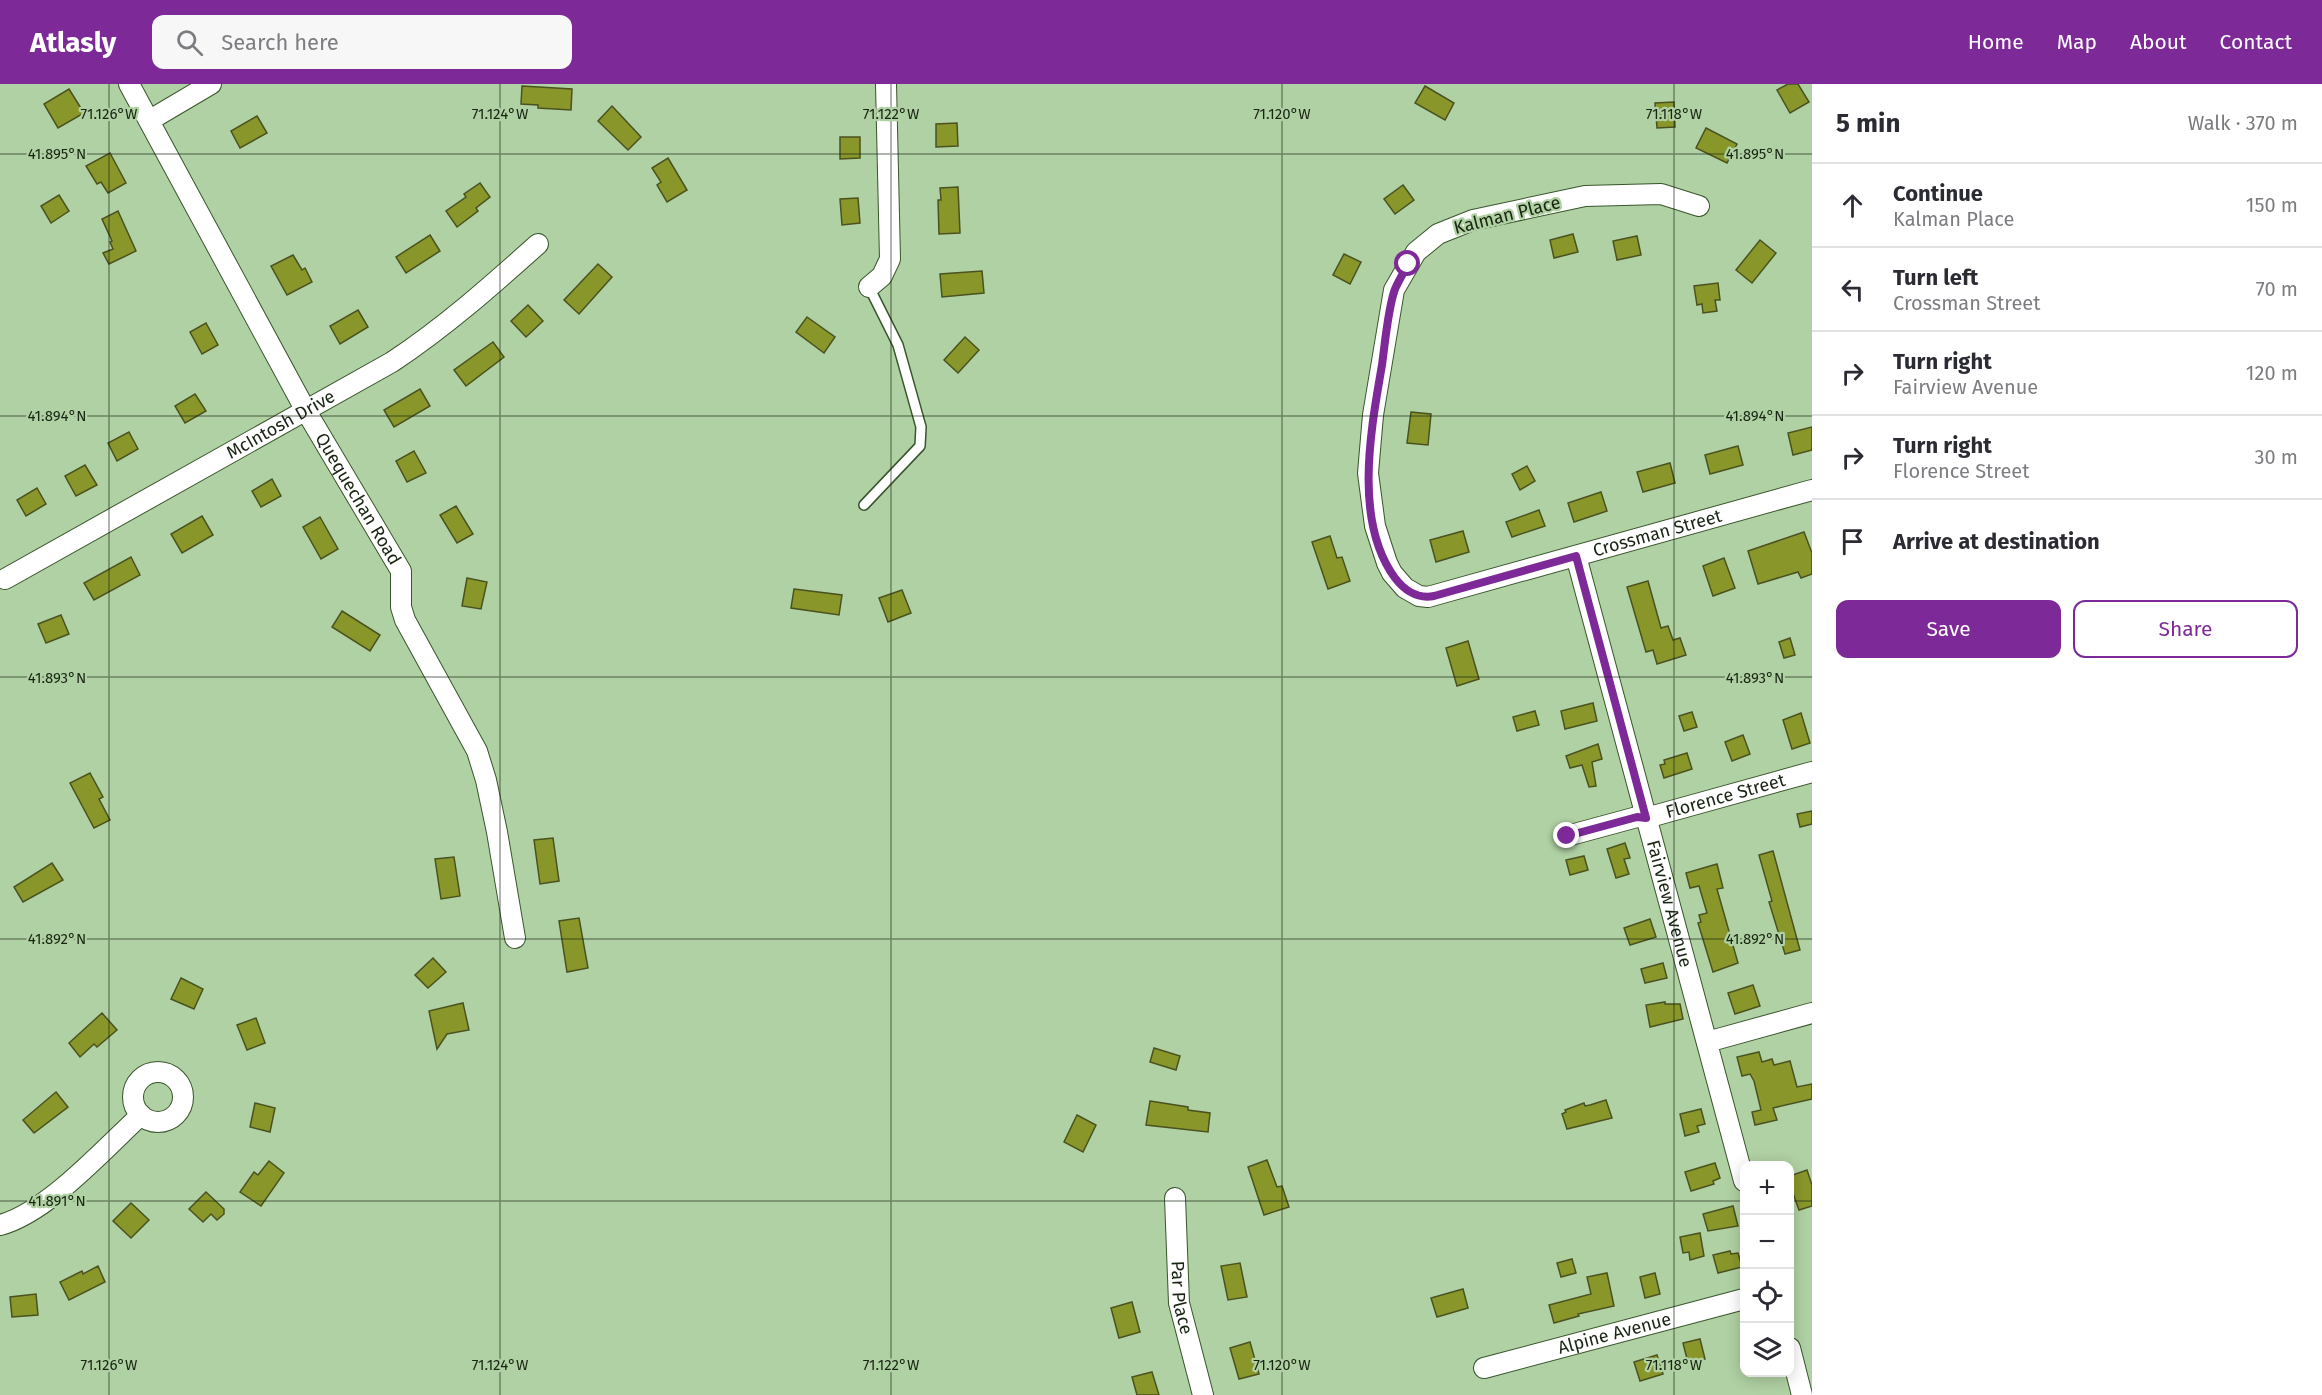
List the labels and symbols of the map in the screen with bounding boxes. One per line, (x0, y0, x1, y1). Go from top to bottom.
text: 71.126°W (81, 105, 138, 123)
text: 71.124°W (472, 105, 529, 123)
text: 71.122°W (863, 105, 920, 123)
text: 71.120°W (1253, 105, 1311, 123)
text: 71.118°W (1646, 105, 1703, 123)
text: 41.895°N (28, 145, 86, 163)
text: 41.895°N (1726, 145, 1784, 163)
street label: Kalman Place (1451, 191, 1563, 239)
route start (1394, 250, 1420, 276)
street label: McIntosh Drive (222, 385, 339, 464)
text: 41.894°N (27, 407, 87, 425)
text: 41.894°N (1725, 407, 1785, 425)
street label: Quequechan Road (311, 429, 406, 569)
street label: Crossman Street (1590, 505, 1725, 562)
text: 41.893°N (28, 669, 86, 687)
text: 41.893°N (1726, 669, 1784, 687)
street label: Florence Street (1663, 769, 1788, 823)
route end (1553, 822, 1579, 848)
street label: Fairview Avenue (1642, 838, 1697, 970)
text: 41.892°N (28, 930, 86, 948)
text: 41.892°N (1726, 930, 1784, 948)
text: 41.891°N (28, 1192, 86, 1210)
street label: Par Place (1166, 1260, 1198, 1337)
street label: Alpine Avenue (1555, 1308, 1674, 1359)
text: 71.126°W (81, 1356, 138, 1374)
text: 71.124°W (472, 1356, 529, 1374)
text: 71.122°W (863, 1356, 920, 1374)
text: 71.120°W (1253, 1356, 1311, 1374)
text: 71.118°W (1646, 1356, 1703, 1374)

